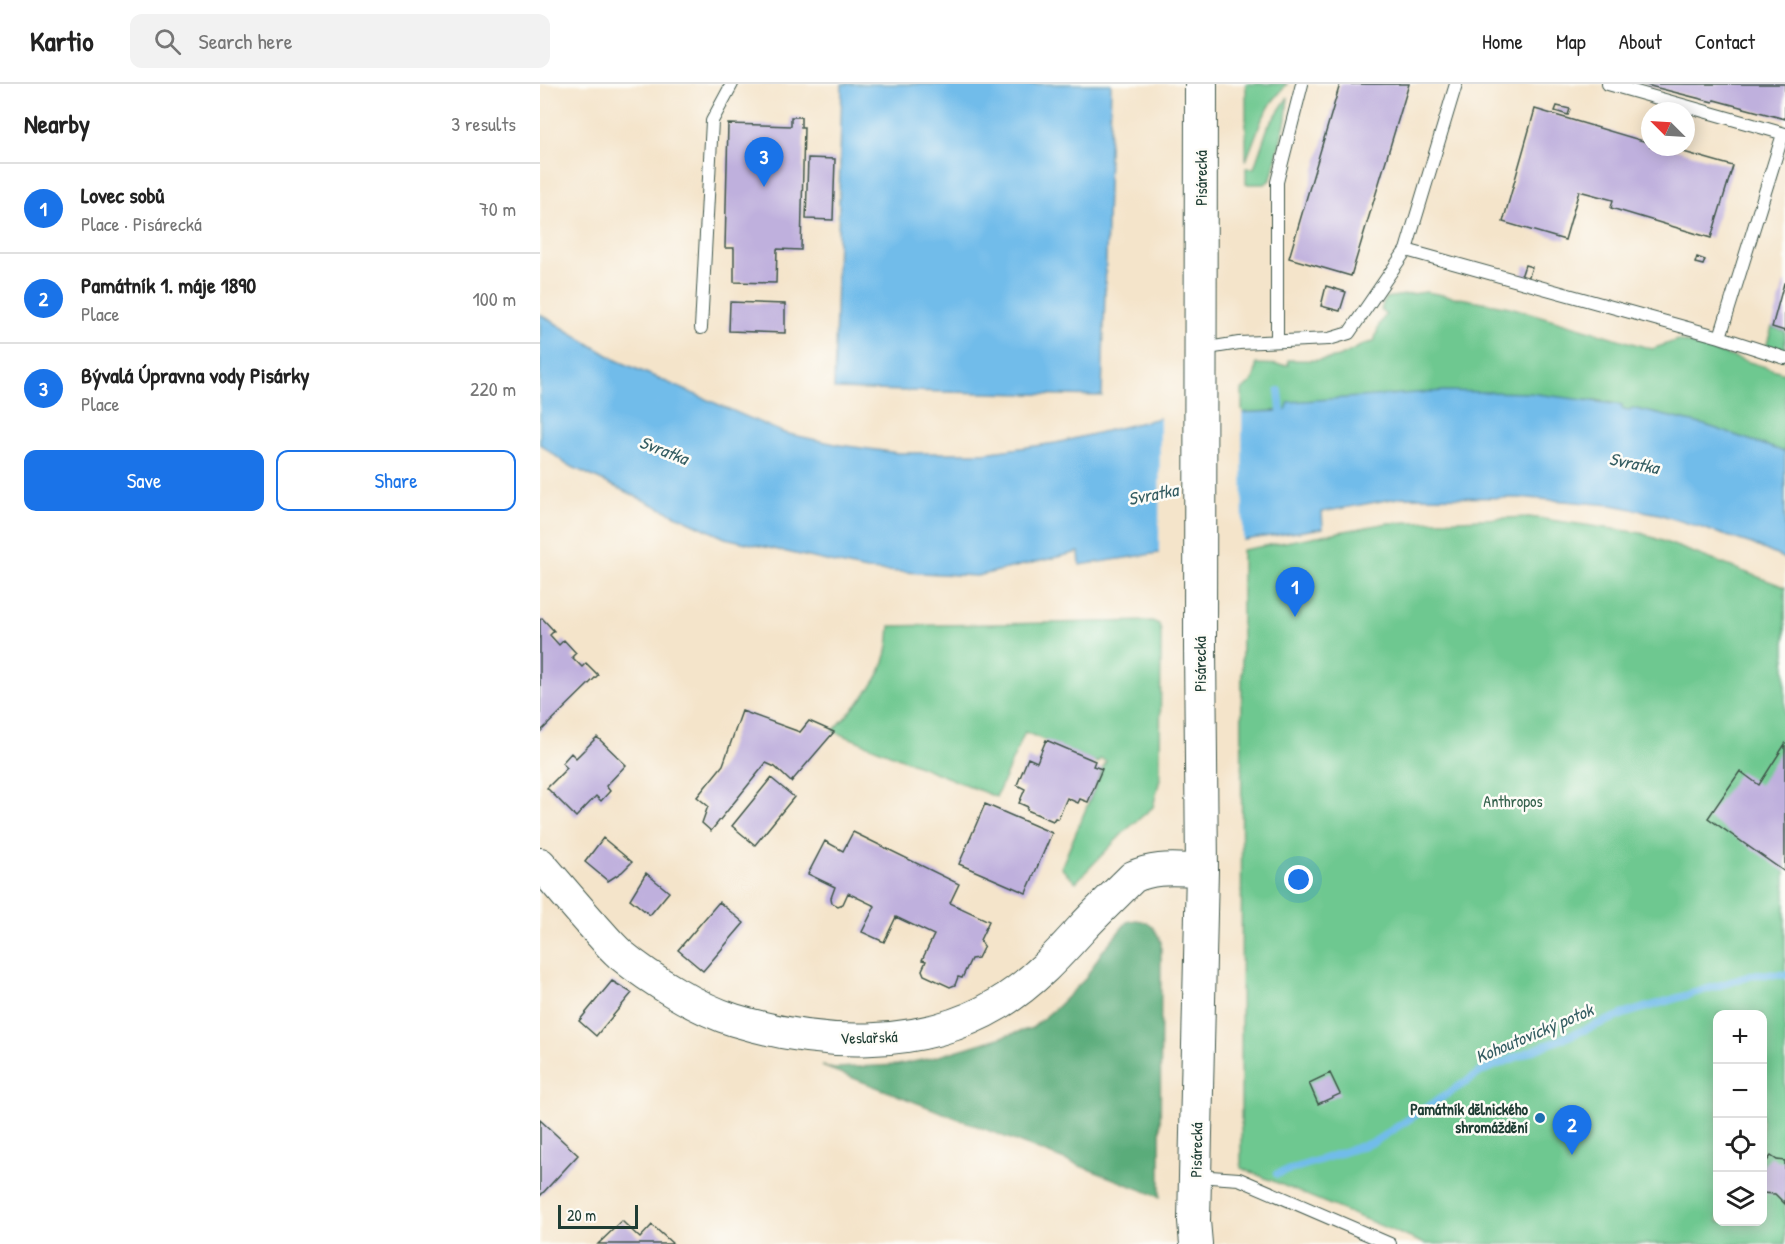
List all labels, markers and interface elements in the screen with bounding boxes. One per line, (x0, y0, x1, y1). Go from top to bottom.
search box (130, 14, 550, 68)
text: Kartio (30, 22, 94, 60)
icon: search (151, 25, 184, 58)
text: Search here (199, 26, 293, 56)
text: Home (1482, 27, 1523, 56)
text: Map (1556, 27, 1586, 56)
text: About (1619, 27, 1662, 56)
text: Contact (1695, 27, 1755, 56)
north arrow (1641, 102, 1695, 156)
text: Nearby (24, 106, 90, 141)
text: 3 results (451, 110, 516, 137)
pin: 3 (744, 138, 784, 187)
street label: Pisárecká (1190, 150, 1212, 206)
text: Lovec sobů (81, 180, 164, 210)
text: 1 (40, 195, 47, 222)
text: 70 m (479, 195, 516, 222)
text: Place · Pisárecká (81, 210, 202, 237)
text: Památník 1. máje 1890 (81, 270, 256, 300)
text: 2 (39, 285, 48, 312)
text: 100 m (473, 285, 516, 312)
text: Place (81, 300, 120, 327)
text: Bývalá Úpravna vody Pisárky (81, 360, 310, 390)
text: 3 (39, 375, 48, 402)
text: 220 m (470, 375, 516, 402)
text: Place (81, 390, 120, 417)
water label: Svratka (636, 429, 694, 471)
water label: Svratka (1607, 446, 1663, 480)
button: Save (24, 450, 264, 511)
button: Share (276, 450, 516, 511)
water label: Svratka (1126, 477, 1182, 511)
pin: 1 (1276, 568, 1314, 617)
street label: Pisárecká (1189, 636, 1211, 692)
park label: Anthropos (1483, 790, 1543, 812)
your location (1284, 865, 1313, 894)
water label: Kohoutovický potok (1471, 996, 1598, 1069)
map controls (1713, 1010, 1767, 1226)
button: + (1713, 1010, 1767, 1064)
street label: Veslařská (840, 1025, 898, 1049)
button: − (1713, 1064, 1767, 1118)
place label: Památník dělnického shromáždění (1410, 1098, 1529, 1138)
pin: 2 (1552, 1106, 1592, 1155)
marker: Památník dělnického shromáždění (1533, 1111, 1547, 1125)
button: locate (1713, 1118, 1767, 1172)
street label: Pisárecká (1185, 1122, 1207, 1178)
button: layers (1713, 1172, 1767, 1226)
scale bar (558, 1202, 638, 1230)
text: 20 m (567, 1204, 596, 1226)

